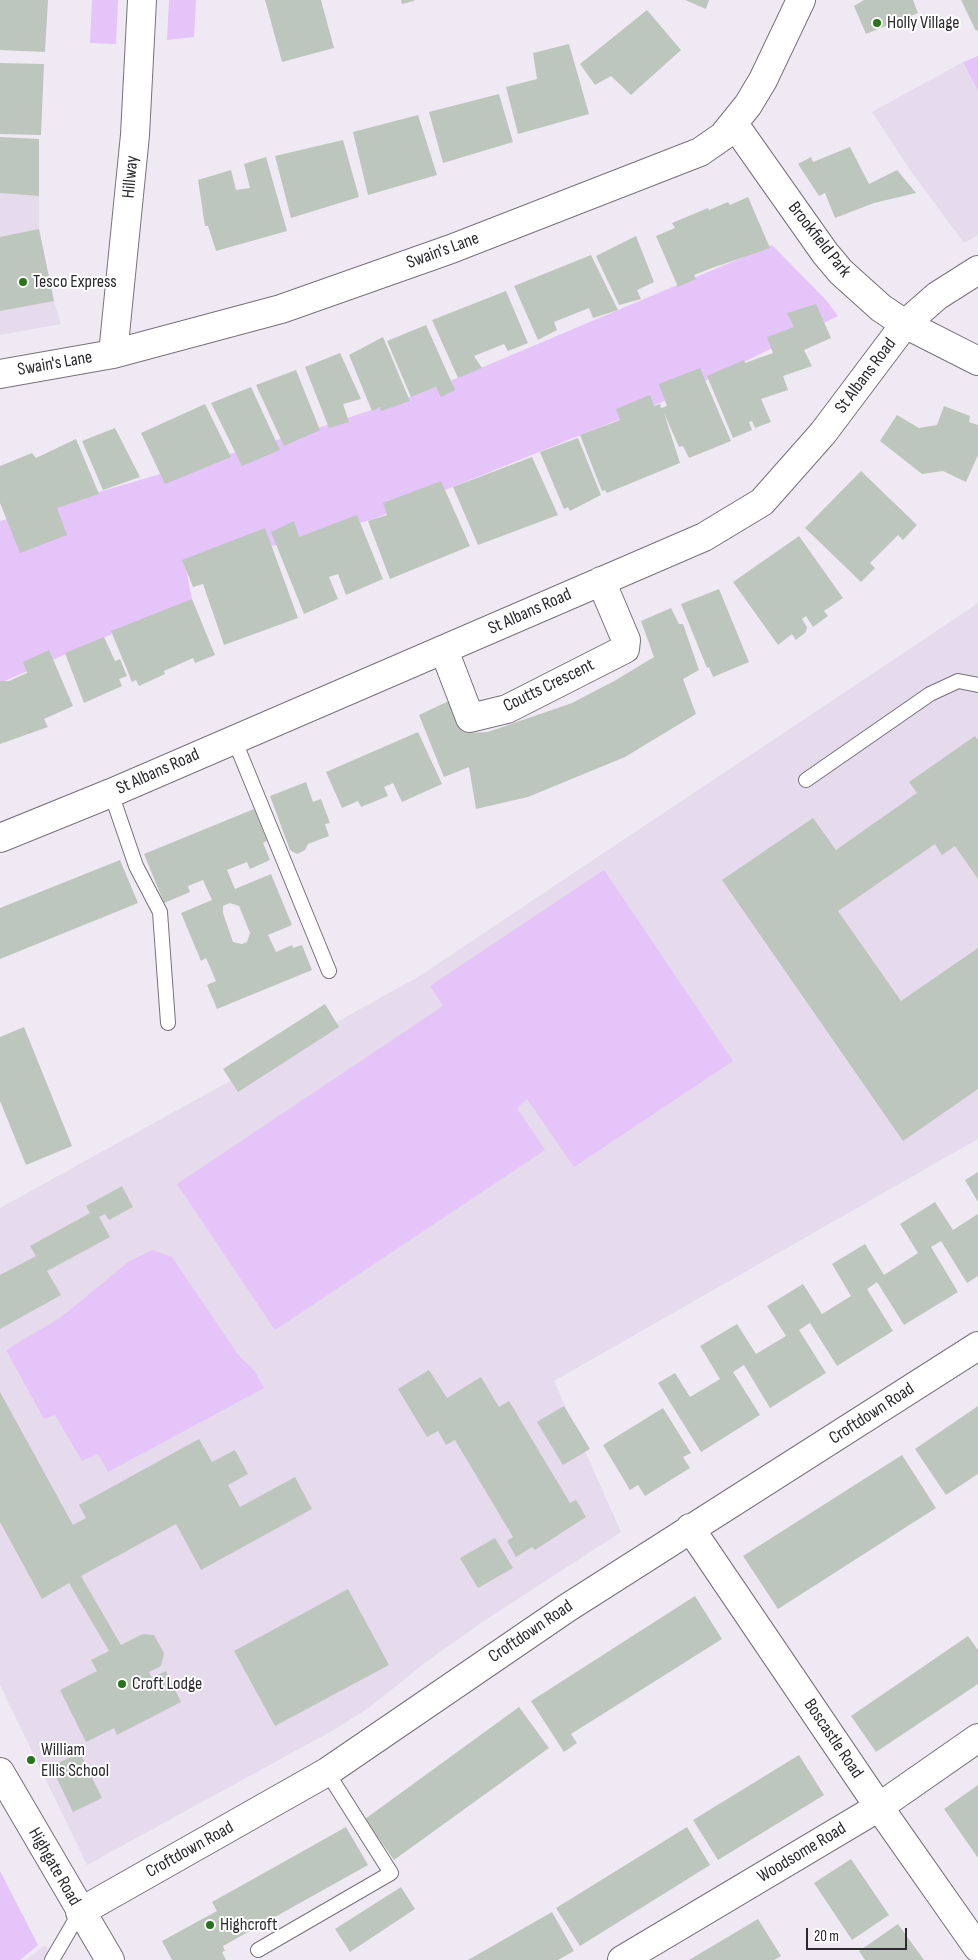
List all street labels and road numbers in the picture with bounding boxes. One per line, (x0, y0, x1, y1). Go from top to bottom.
street label: Hillway (118, 155, 144, 199)
street label: Brookfield Park (783, 198, 855, 282)
street label: Swain's Lane (404, 228, 482, 274)
street label: St Albans Road (831, 334, 901, 418)
street label: Swain's Lane (16, 347, 94, 381)
street label: St Albans Road (485, 584, 575, 640)
street label: Coutts Crescent (500, 655, 598, 717)
street label: St Albans Road (113, 744, 203, 800)
street label: Croftdown Road (825, 1379, 919, 1449)
street label: Croftdown Road (485, 1596, 577, 1668)
street label: Boscastle Road (799, 1695, 867, 1783)
street label: Croftdown Road (142, 1817, 238, 1883)
street label: Woodsome Road (754, 1818, 850, 1888)
street label: Highgate Road (23, 1824, 85, 1910)

